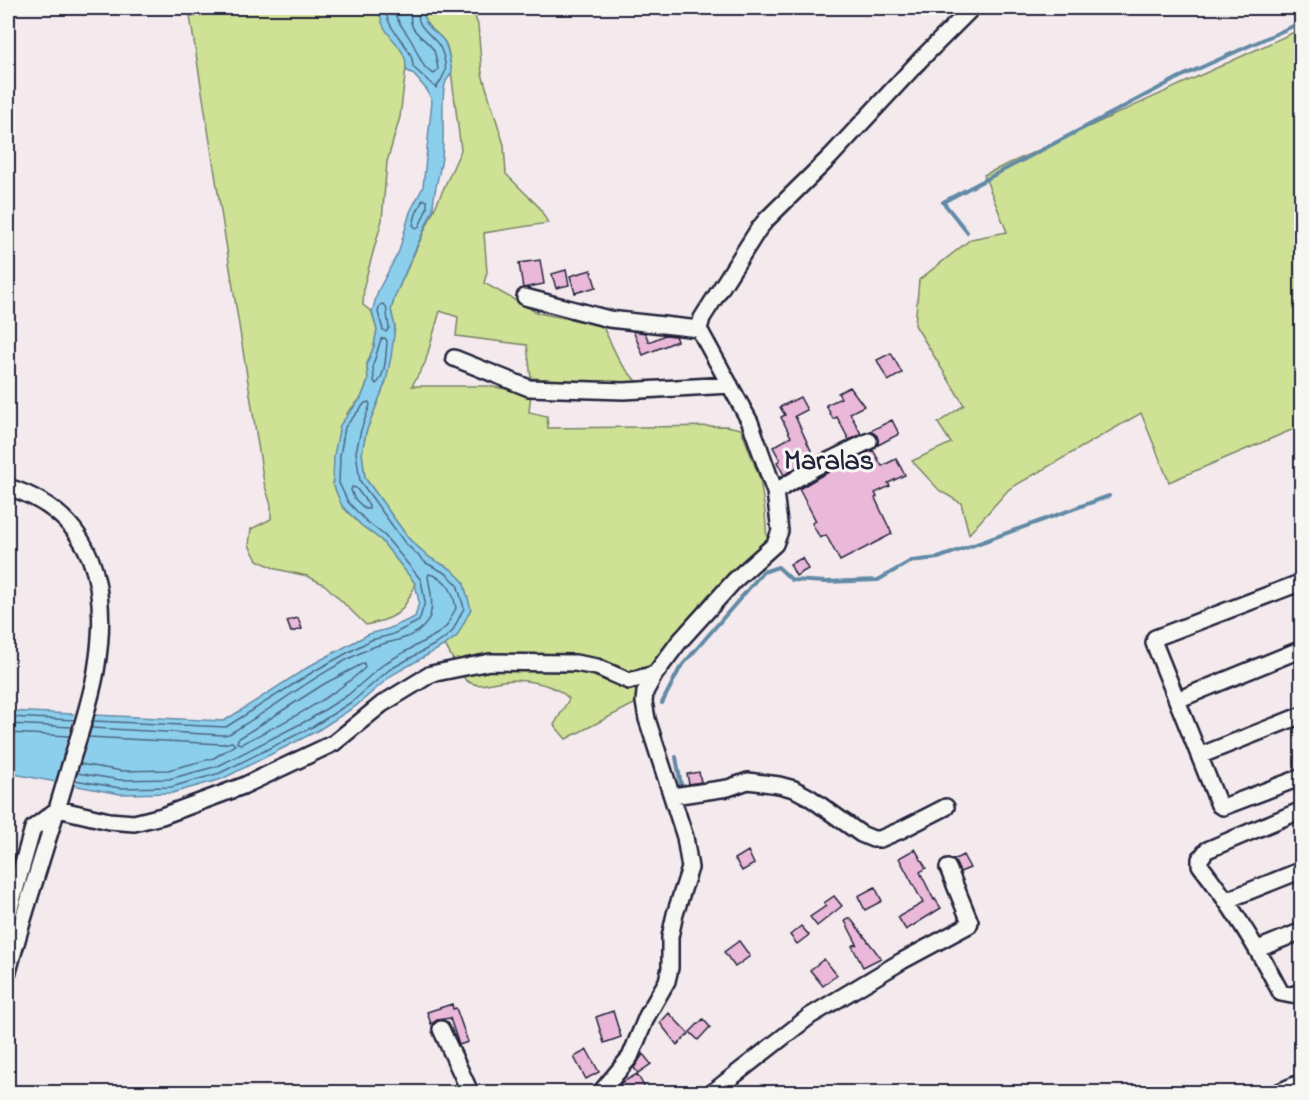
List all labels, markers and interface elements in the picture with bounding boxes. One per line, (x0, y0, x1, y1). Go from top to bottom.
district label: Maralas (784, 442, 874, 483)

